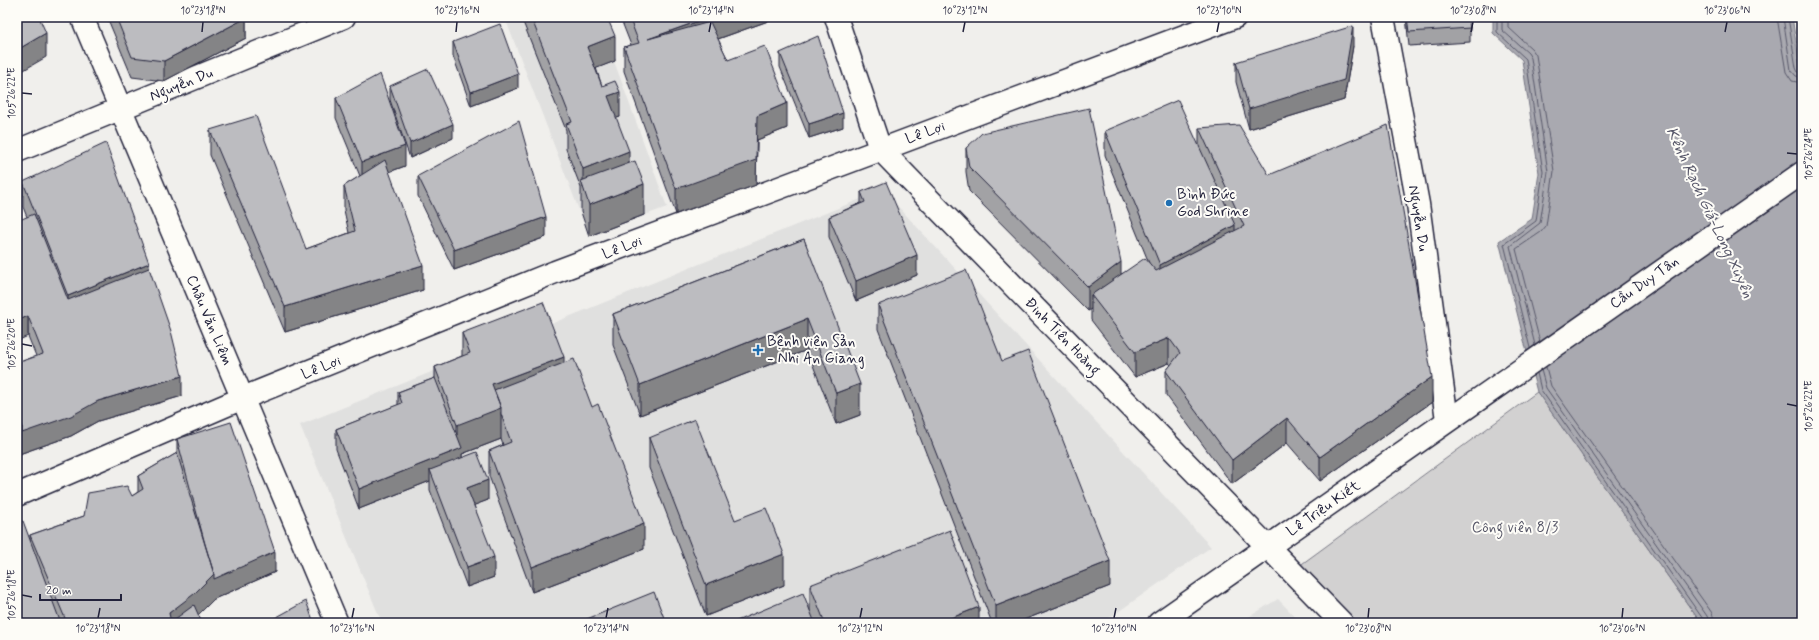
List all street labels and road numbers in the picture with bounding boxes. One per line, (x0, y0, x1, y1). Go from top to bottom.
street label: Nguyễn Du (147, 63, 217, 108)
street label: Lê Lợi (903, 117, 948, 149)
street label: Nguyễn Du (1402, 184, 1433, 253)
street label: Lê Lợi (600, 231, 645, 265)
street label: Cầu Duy Tân (1606, 252, 1683, 314)
street label: Châu Văn Liêm (181, 272, 237, 369)
street label: Đinh Tiên Hoàng (1019, 293, 1105, 381)
street label: Lê Lợi (299, 351, 344, 385)
street label: Lê Triệu Kiết (1283, 476, 1364, 542)

